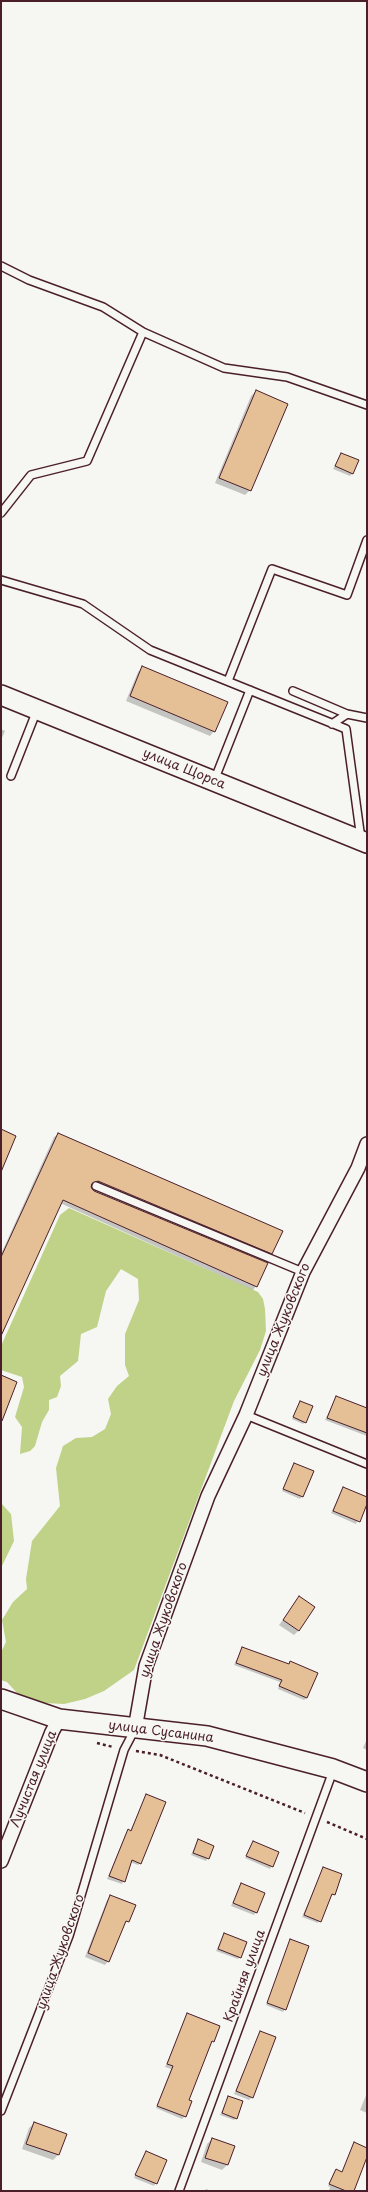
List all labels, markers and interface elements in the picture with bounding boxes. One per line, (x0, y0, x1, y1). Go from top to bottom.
street label: улица Щорса (140, 745, 228, 793)
street label: улица Жуковского (254, 1261, 314, 1379)
street label: улица Жуковского (137, 1560, 191, 1680)
street label: улица Сусанина (107, 1718, 215, 1746)
street label: Лучистая улица (7, 1728, 61, 1830)
street label: улица Жуковского (34, 1892, 88, 2012)
street label: Крайняя улица (221, 1928, 269, 2024)

